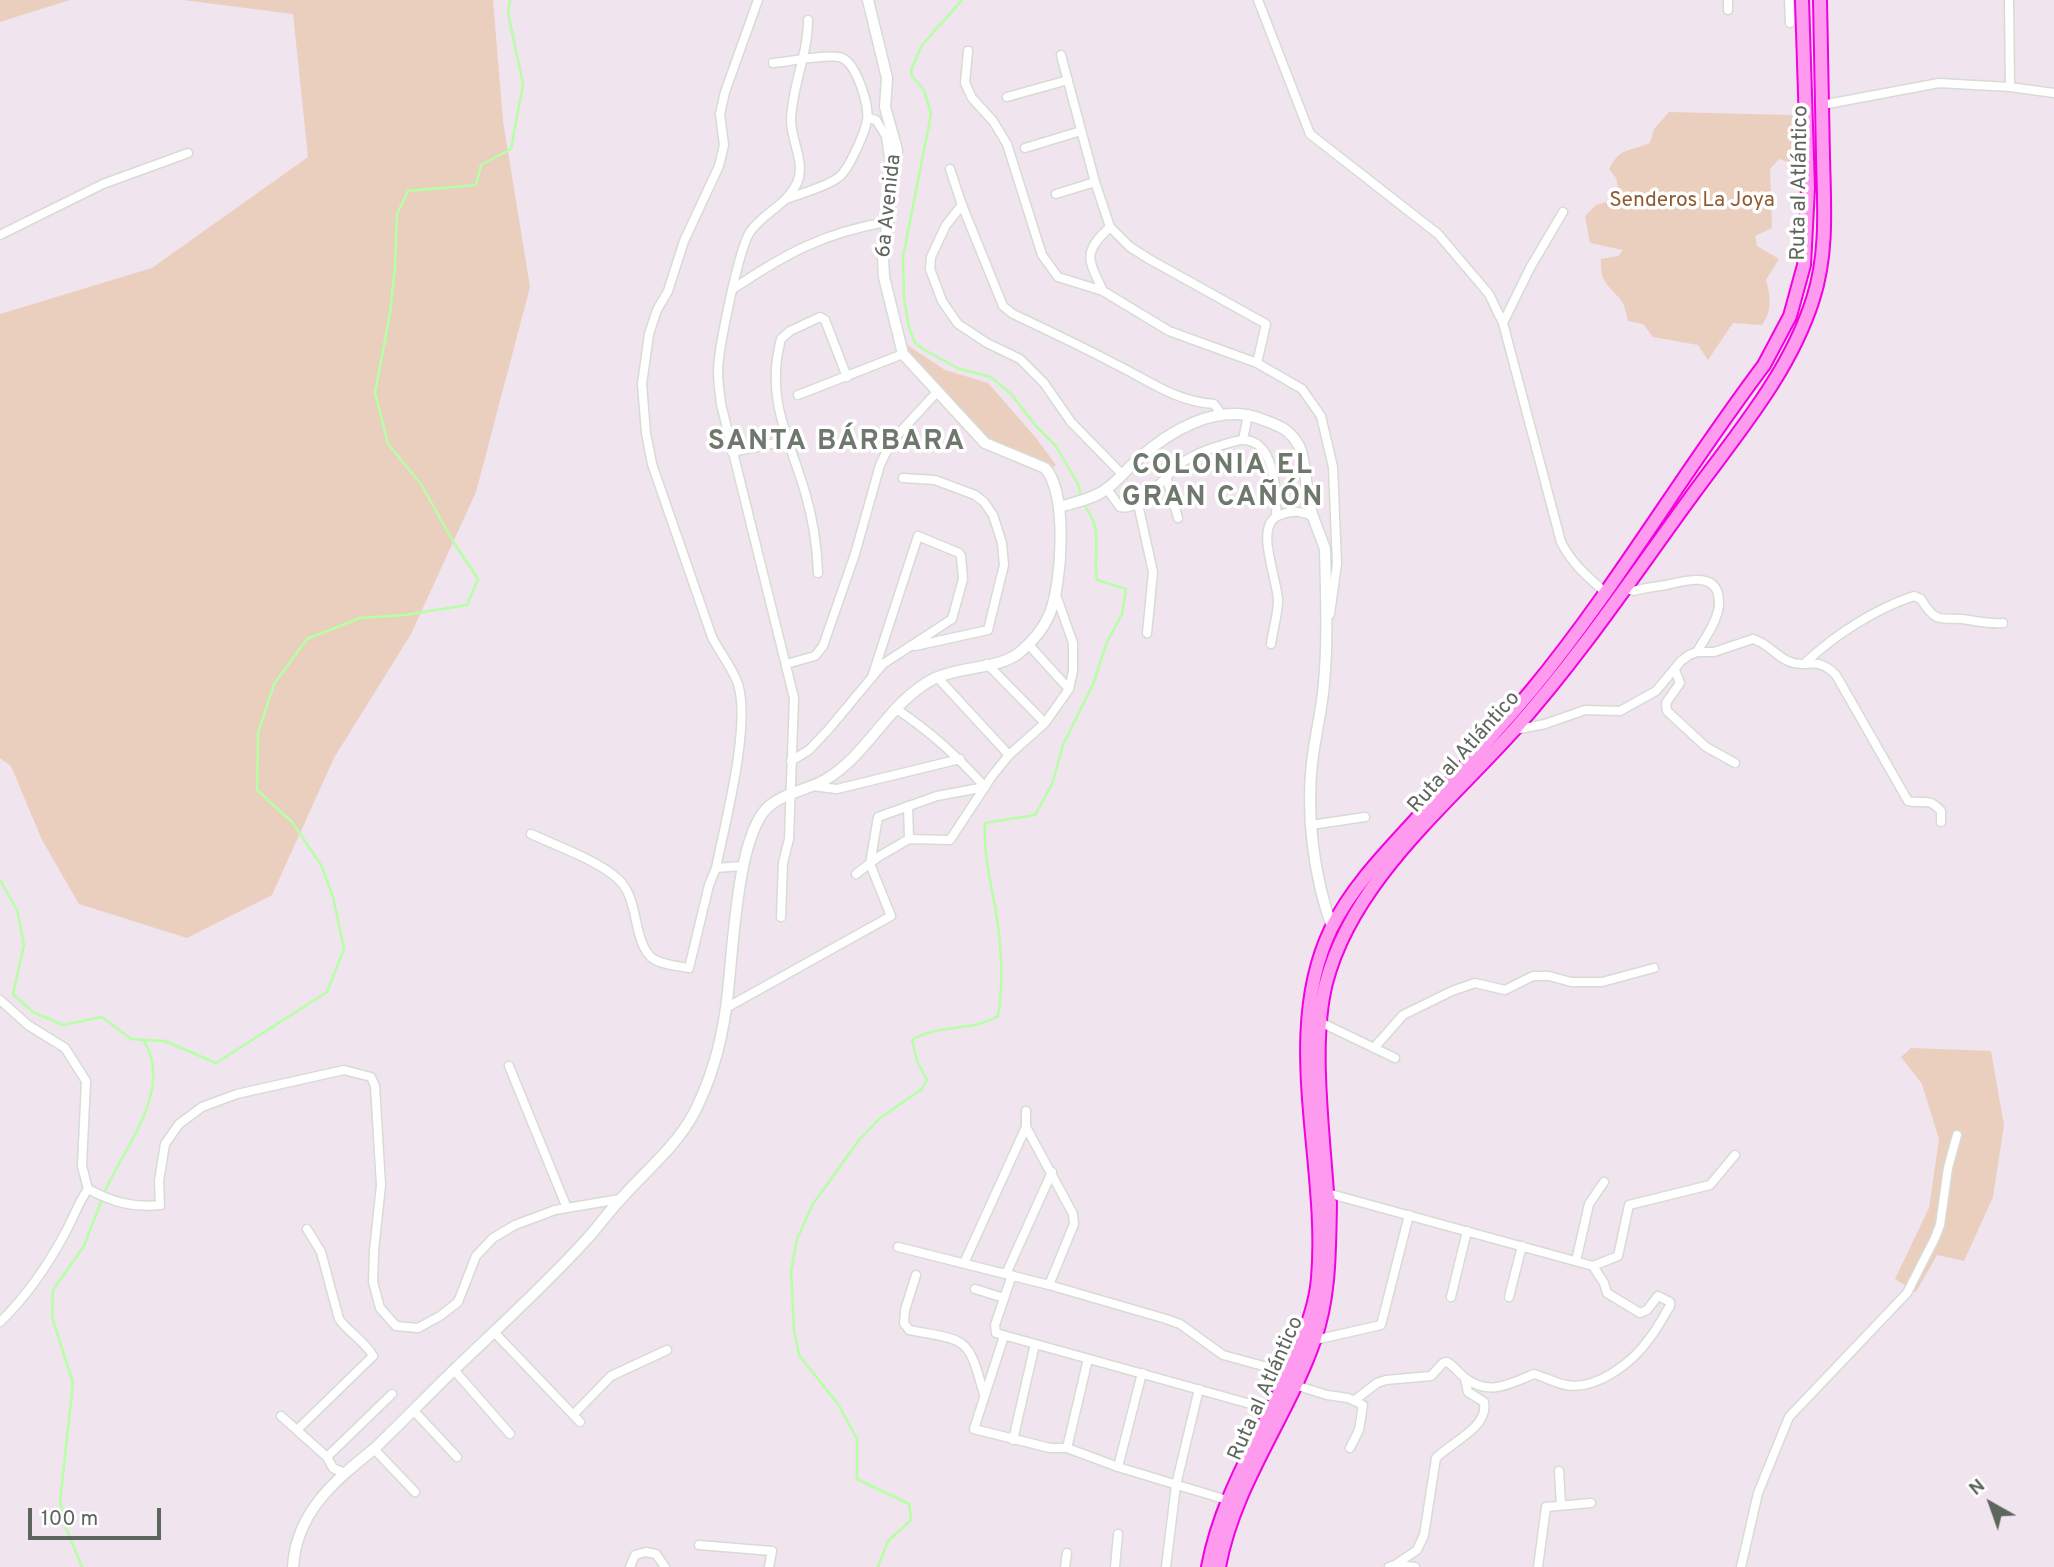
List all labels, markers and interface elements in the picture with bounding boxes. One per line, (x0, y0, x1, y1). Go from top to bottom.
street label: Ruta al Atlántico (1787, 105, 1815, 261)
street label: 6a Avenida (872, 153, 908, 259)
park label: Senderos La Joya (1609, 189, 1775, 215)
district label: SANTA BÁRBARA (709, 426, 965, 460)
district label: COLONIA EL GRAN CAÑÓN (1123, 450, 1323, 516)
street label: Ruta al Atlántico (1404, 687, 1526, 819)
street label: Ruta al Atlántico (1224, 1313, 1310, 1465)
north arrow (1956, 1469, 2026, 1539)
text: N (1965, 1474, 1990, 1501)
scale bar (32, 1494, 164, 1538)
text: 100 m (41, 1506, 98, 1533)

